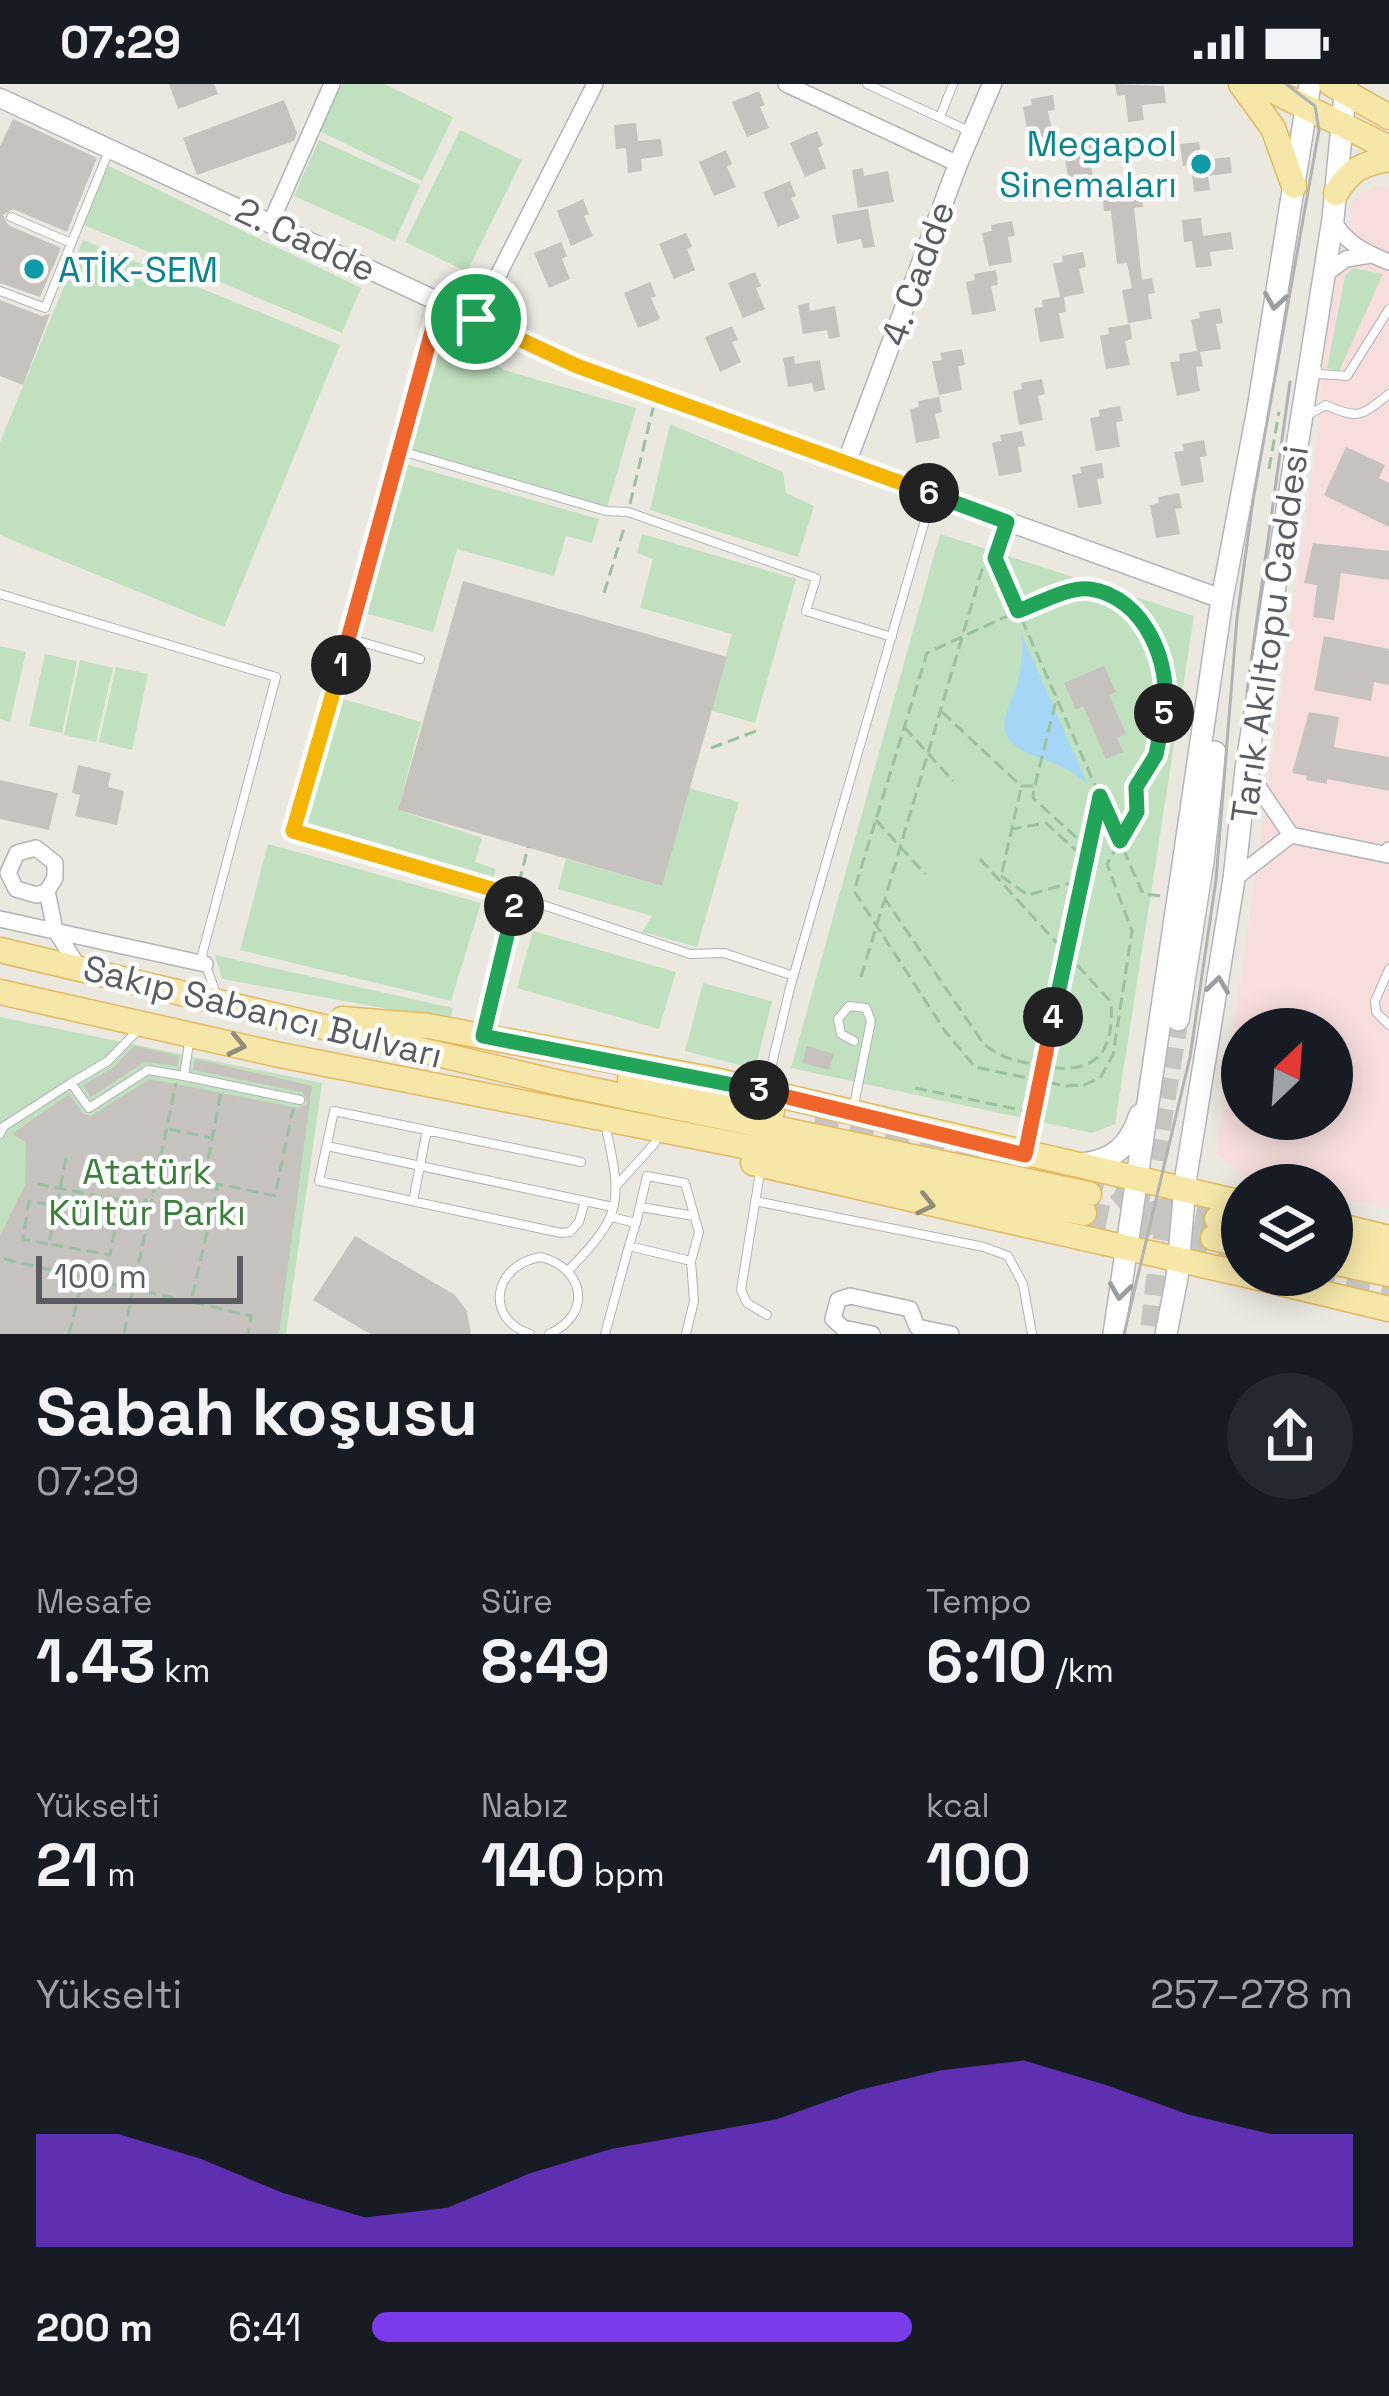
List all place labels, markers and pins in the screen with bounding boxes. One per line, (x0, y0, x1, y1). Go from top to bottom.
place label: Megapol Sinemaları (999, 121, 1177, 208)
marker: Megapol Sinemaları (1188, 151, 1214, 177)
place label: ATİK-SEM (58, 247, 218, 293)
marker: ATİK-SEM (21, 256, 47, 282)
pin (425, 268, 527, 370)
pin: 6 (899, 463, 959, 523)
pin: 1 (311, 635, 371, 695)
pin: 5 (1134, 683, 1194, 743)
pin: 2 (484, 876, 544, 936)
pin: 4 (1023, 987, 1083, 1047)
pin: 3 (729, 1060, 789, 1120)

